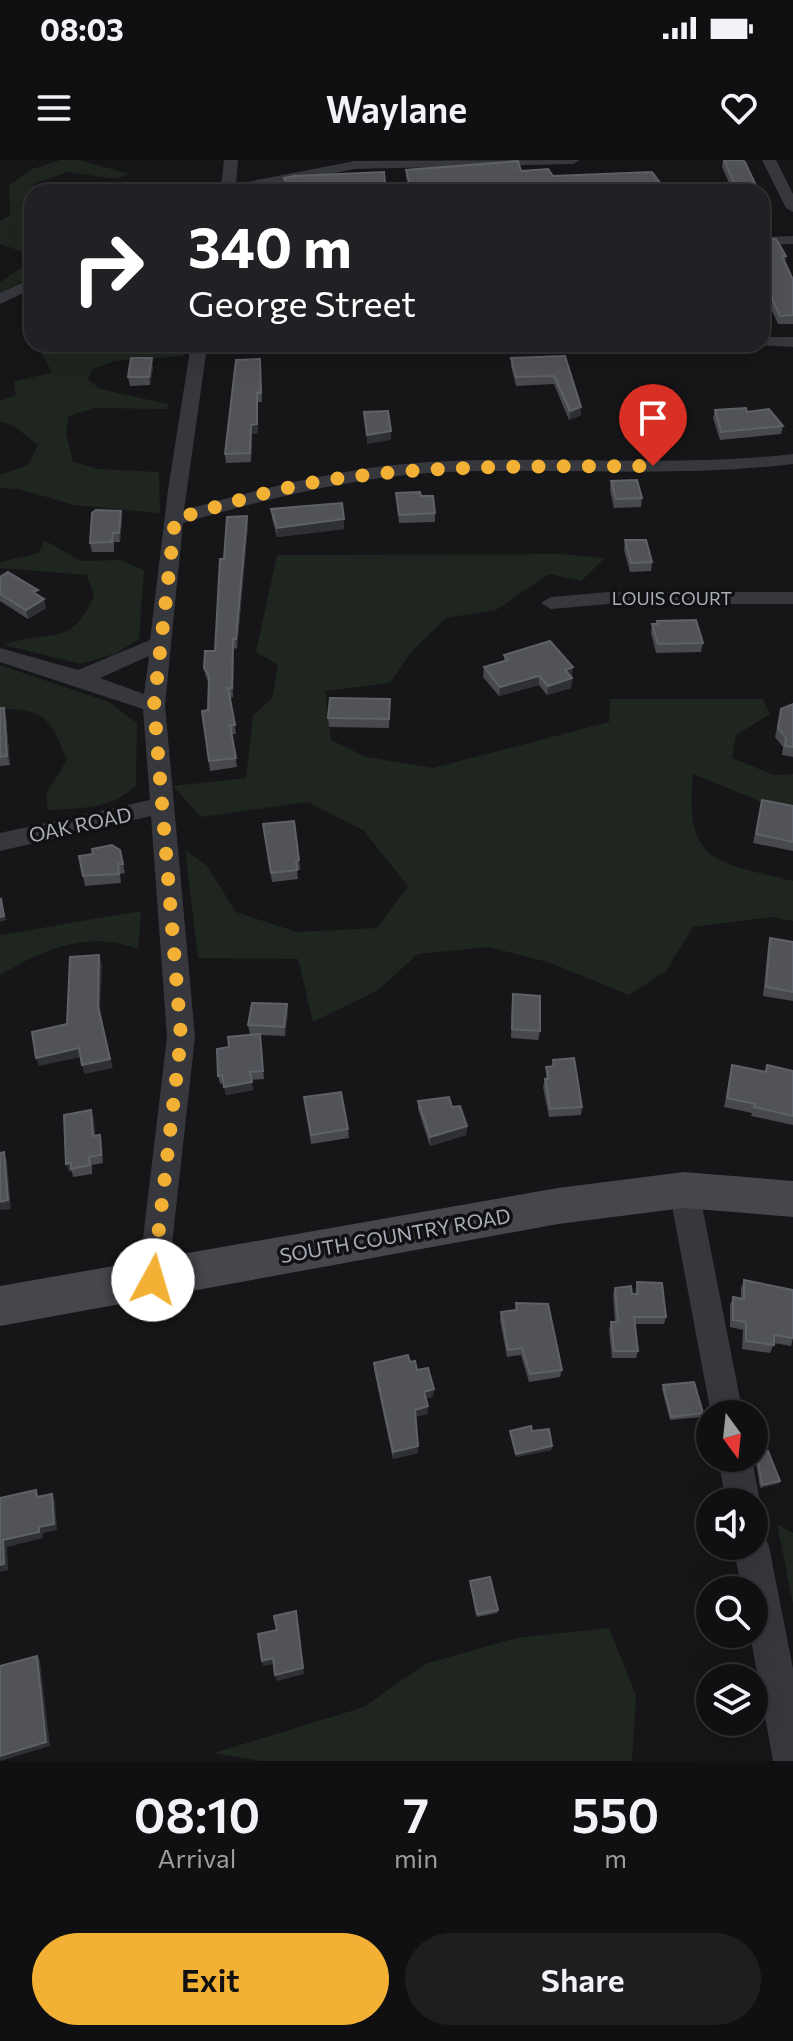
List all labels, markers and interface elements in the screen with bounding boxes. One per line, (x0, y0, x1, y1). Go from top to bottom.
text: 08:03 (40, 10, 124, 47)
icon: menu (32, 86, 76, 130)
text: Waylane (326, 86, 467, 130)
icon: heart (717, 86, 761, 130)
text: 340 m (188, 211, 352, 280)
icon: right (56, 216, 160, 320)
text: George Street (188, 280, 416, 324)
pin (619, 384, 687, 466)
icon: arrive (631, 396, 675, 440)
street label: LOUIS COURT (612, 587, 732, 609)
street label: OAK ROAD (27, 801, 133, 847)
street label: SOUTH COUNTRY ROAD (278, 1203, 512, 1267)
position arrow (111, 1238, 195, 1322)
north arrow (696, 1400, 768, 1472)
map controls (696, 1400, 768, 1736)
button: sound (696, 1488, 768, 1560)
button: search (696, 1576, 768, 1648)
button: layers (696, 1664, 768, 1736)
text: 08:10 (134, 1784, 260, 1843)
text: 7 (403, 1784, 429, 1843)
text: 550 (572, 1784, 659, 1843)
text: Arrival (158, 1842, 236, 1873)
text: min (394, 1842, 438, 1873)
text: m (604, 1842, 627, 1873)
button: Exit (32, 1933, 389, 2025)
button: Share (405, 1933, 761, 2025)

